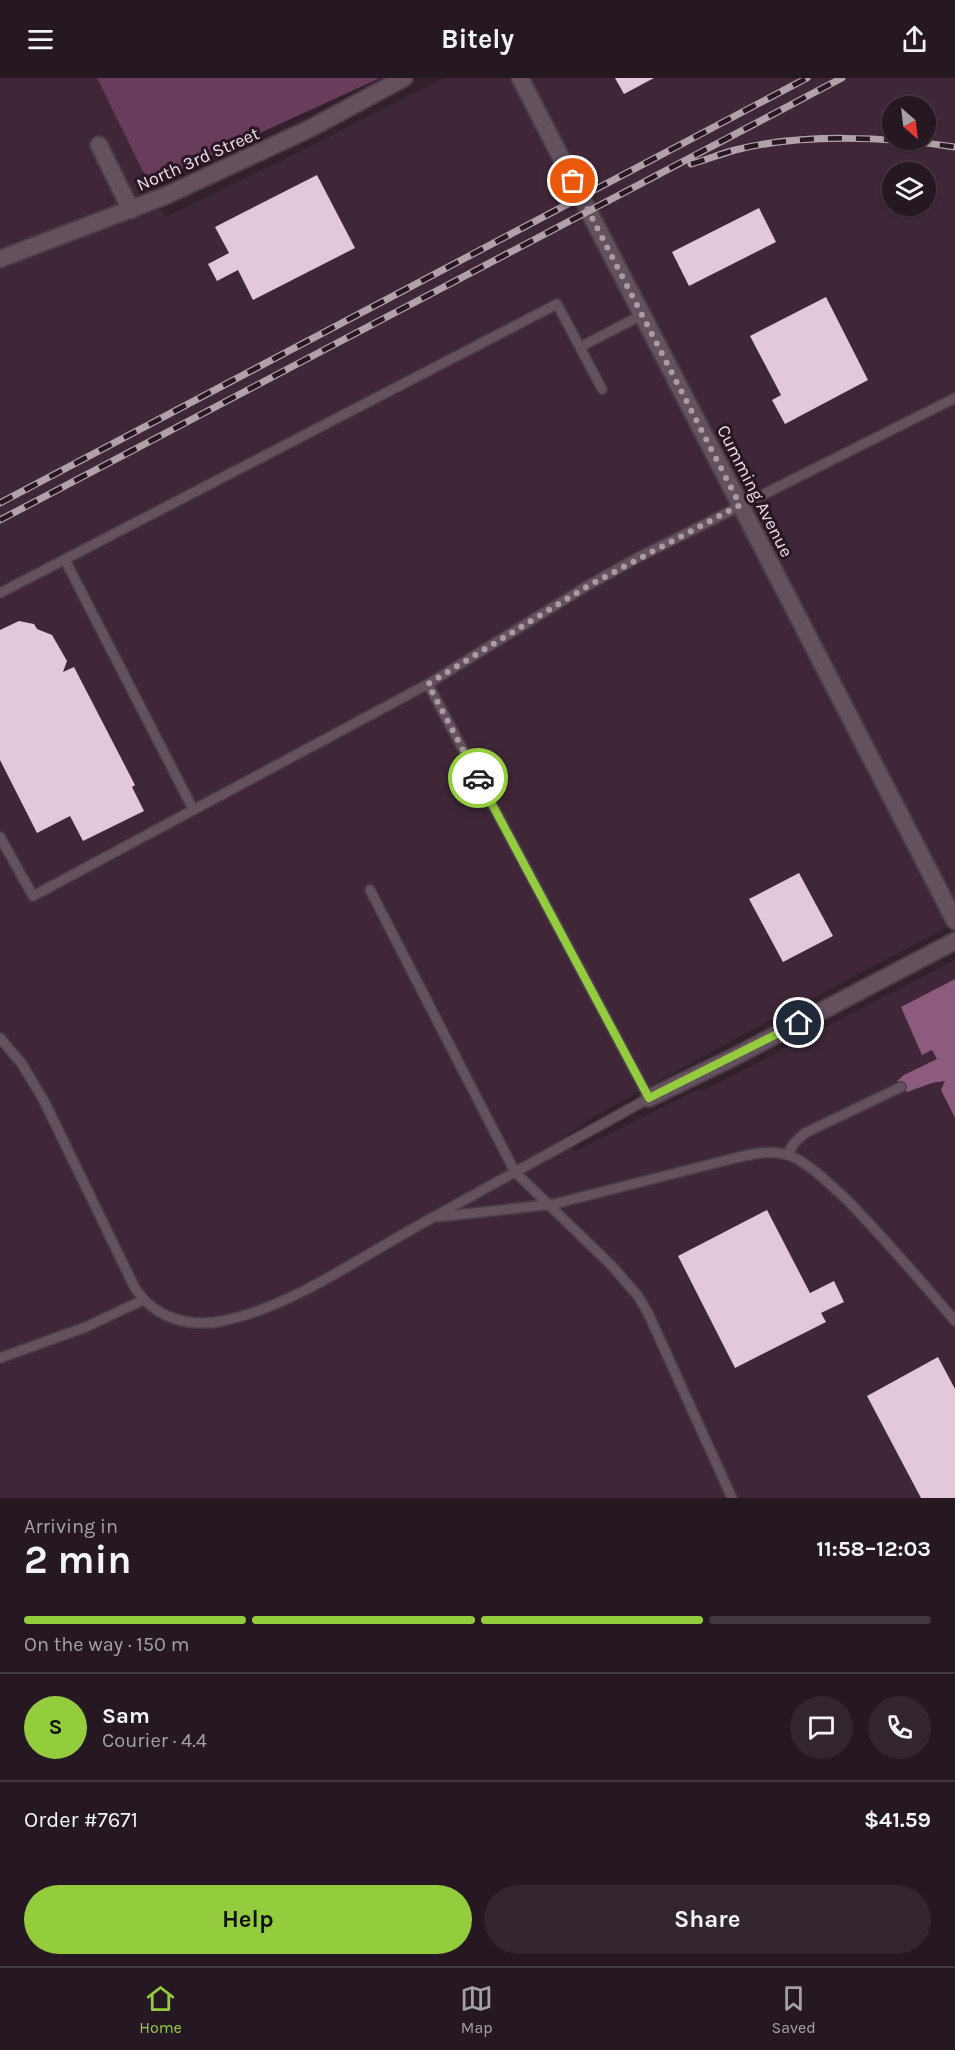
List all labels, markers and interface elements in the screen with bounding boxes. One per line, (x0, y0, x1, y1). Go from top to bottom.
icon: menu (24, 23, 57, 56)
text: Bitely (441, 23, 514, 55)
icon: share (898, 23, 931, 56)
north arrow (882, 96, 936, 150)
map controls (882, 96, 936, 216)
street label: North 3rd Street (133, 122, 263, 196)
pin (547, 155, 598, 206)
button: layers (882, 162, 936, 216)
icon: bag (556, 164, 589, 197)
street label: Cumming Avenue (712, 421, 798, 561)
courier (448, 748, 508, 808)
icon: car (462, 762, 495, 795)
pin (773, 997, 824, 1048)
icon: home (782, 1006, 815, 1039)
text: Arriving in (24, 1515, 118, 1538)
text: 11:58–12:03 (816, 1536, 931, 1562)
text: 2 min (24, 1537, 132, 1583)
text: On the way · 150 m (24, 1633, 189, 1656)
button: chat (790, 1696, 853, 1759)
button: phone (868, 1696, 931, 1759)
text: Sam (102, 1703, 150, 1729)
text: S (48, 1714, 63, 1740)
text: Courier · 4.4 (102, 1729, 207, 1752)
text: Order #7671 (24, 1807, 138, 1833)
text: $41.59 (864, 1807, 931, 1833)
button: Help (24, 1885, 472, 1954)
button: Share (484, 1885, 931, 1954)
tab: Home (139, 1982, 182, 2037)
tab: Map (460, 1982, 493, 2037)
tab: Saved (772, 1982, 816, 2037)

